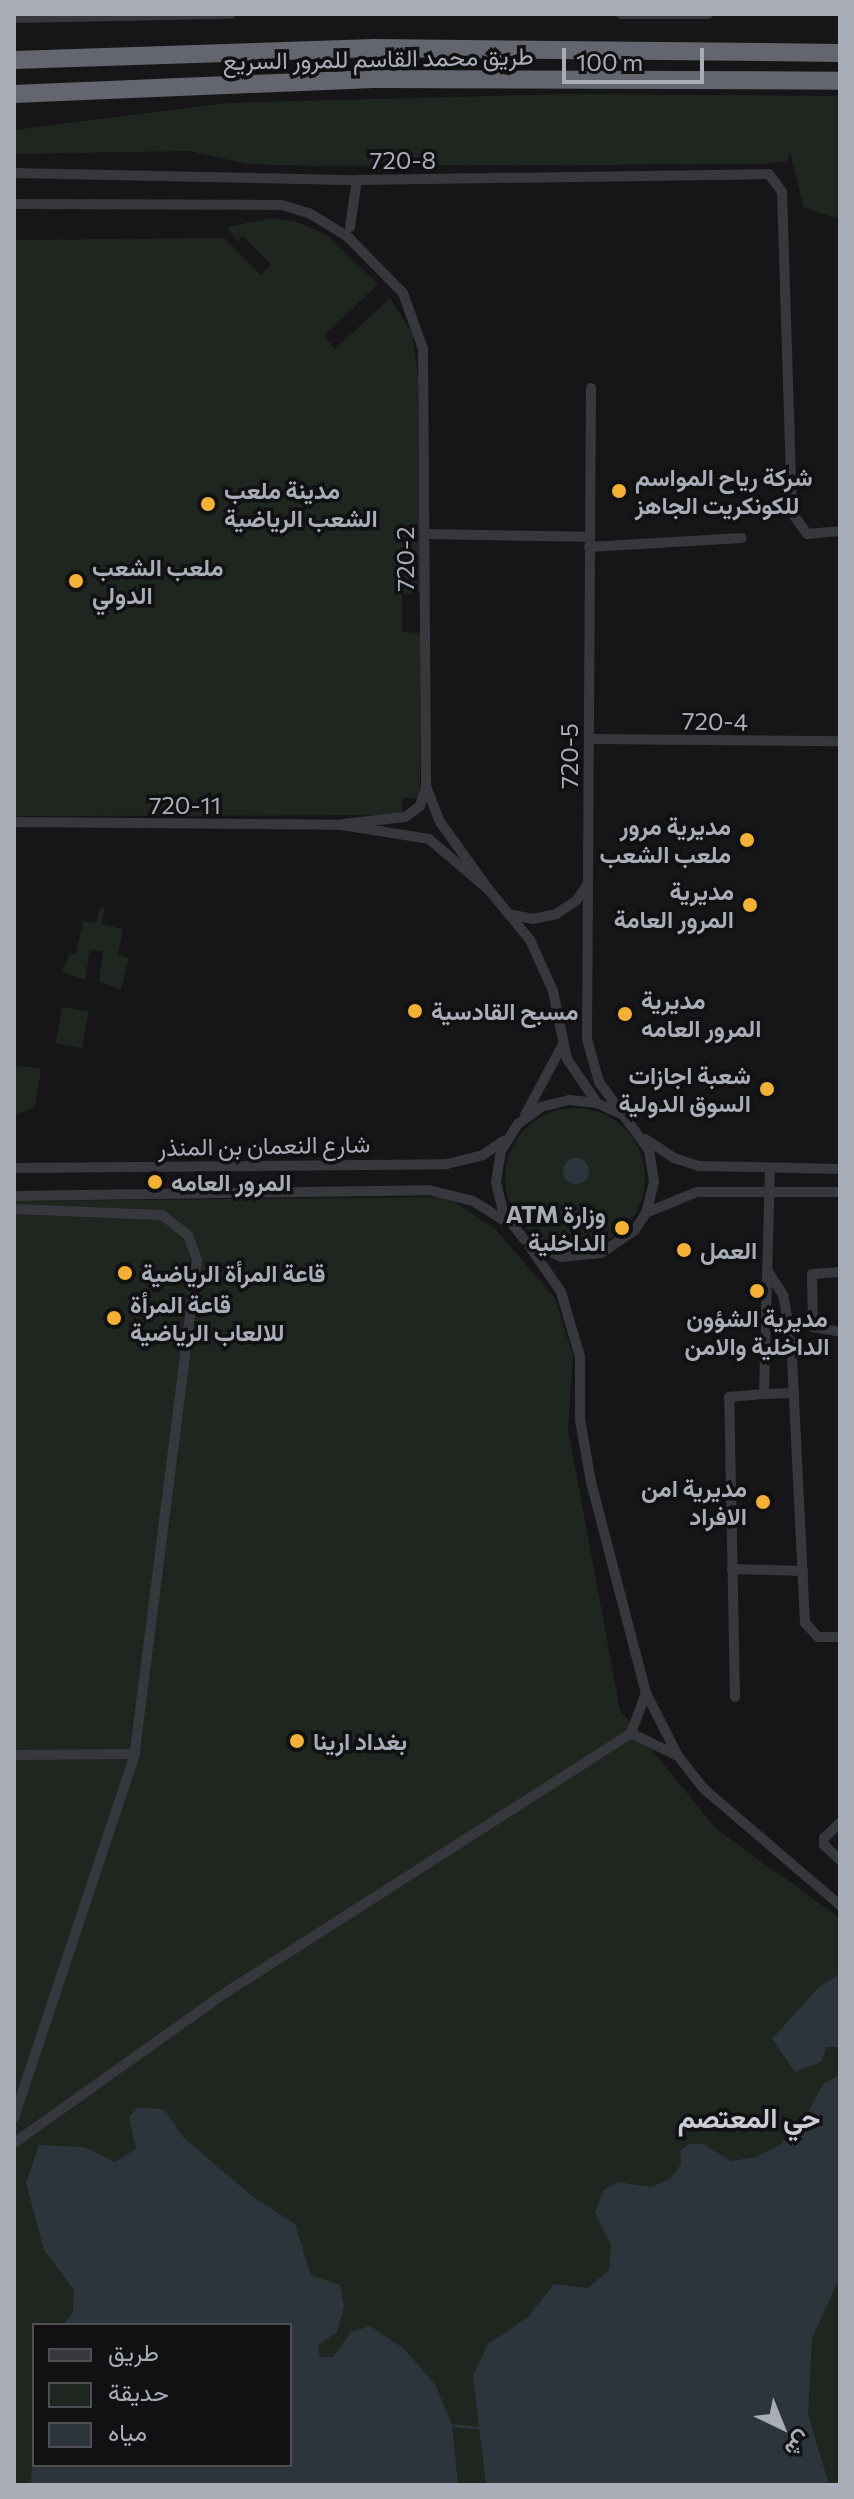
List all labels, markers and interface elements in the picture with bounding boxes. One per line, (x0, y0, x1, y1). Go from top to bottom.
scale bar (566, 32, 708, 82)
street label: طريق محمد القاسم للمرور السريع (222, 41, 534, 75)
text: 100 m (576, 47, 643, 76)
street label: 720-8 (370, 146, 436, 174)
place label: شركة رياح المواسم للكونكريت الجاهز (635, 463, 813, 519)
place label: مدينة ملعب الشعب الرياضية (224, 476, 378, 532)
marker: شركة رياح المواسم للكونكريت الجاهز (610, 482, 628, 500)
marker: مدينة ملعب الشعب الرياضية (199, 495, 217, 513)
street label: 720-2 (391, 526, 419, 592)
place label: ملعب الشعب الدولي (92, 553, 223, 609)
marker: ملعب الشعب الدولي (67, 572, 85, 590)
street label: 720-4 (682, 706, 748, 736)
street label: 720-5 (555, 723, 583, 789)
street label: 720-11 (149, 791, 221, 819)
place label: مديرية مرور ملعب الشعب (600, 812, 731, 868)
marker: مديرية مرور ملعب الشعب (738, 831, 756, 849)
place label: مديرية المرور العامة (614, 877, 734, 933)
marker: مديرية المرور العامة (741, 896, 759, 914)
place label: مديرية المرور العامه (641, 986, 761, 1042)
place label: مسبح القادسية (431, 997, 579, 1025)
marker: مسبح القادسية (406, 1002, 424, 1020)
marker: مديرية المرور العامه (616, 1005, 634, 1023)
place label: شعبة اجازات السوق الدولية (618, 1061, 751, 1117)
marker: شعبة اجازات السوق الدولية (758, 1080, 776, 1098)
street label: شارع النعمان بن المنذر (158, 1129, 370, 1161)
place label: المرور العامه (171, 1168, 291, 1196)
marker: المرور العامه (146, 1173, 164, 1191)
place label: ATM وزارة الداخلية (506, 1200, 606, 1256)
marker: ATM وزارة الداخلية (613, 1219, 631, 1237)
place label: العمل (700, 1236, 757, 1264)
marker: العمل (675, 1241, 693, 1259)
place label: قاعة المرأة الرياضية (141, 1259, 325, 1287)
marker: قاعة المرأة الرياضية (116, 1264, 134, 1282)
marker: مديرية الشؤون الداخلية والامن (748, 1282, 766, 1300)
place label: قاعة المرأة للالعاب الرياضية (130, 1290, 285, 1346)
place label: مديرية الشؤون الداخلية والامن (685, 1304, 829, 1360)
marker: قاعة المرأة للالعاب الرياضية (105, 1309, 123, 1327)
place label: مديرية امن الافراد (641, 1474, 747, 1530)
marker: مديرية امن الافراد (754, 1493, 772, 1511)
place label: بغداد ارينا (313, 1727, 407, 1755)
marker: بغداد ارينا (288, 1732, 306, 1750)
district label: حي المعتصم (678, 2100, 820, 2134)
legend (32, 2323, 292, 2467)
text: طريق (108, 2337, 159, 2366)
text: حديقة (108, 2377, 169, 2406)
north arrow (742, 2387, 822, 2467)
text: مياه (108, 2417, 147, 2446)
text: ش (780, 2426, 818, 2464)

